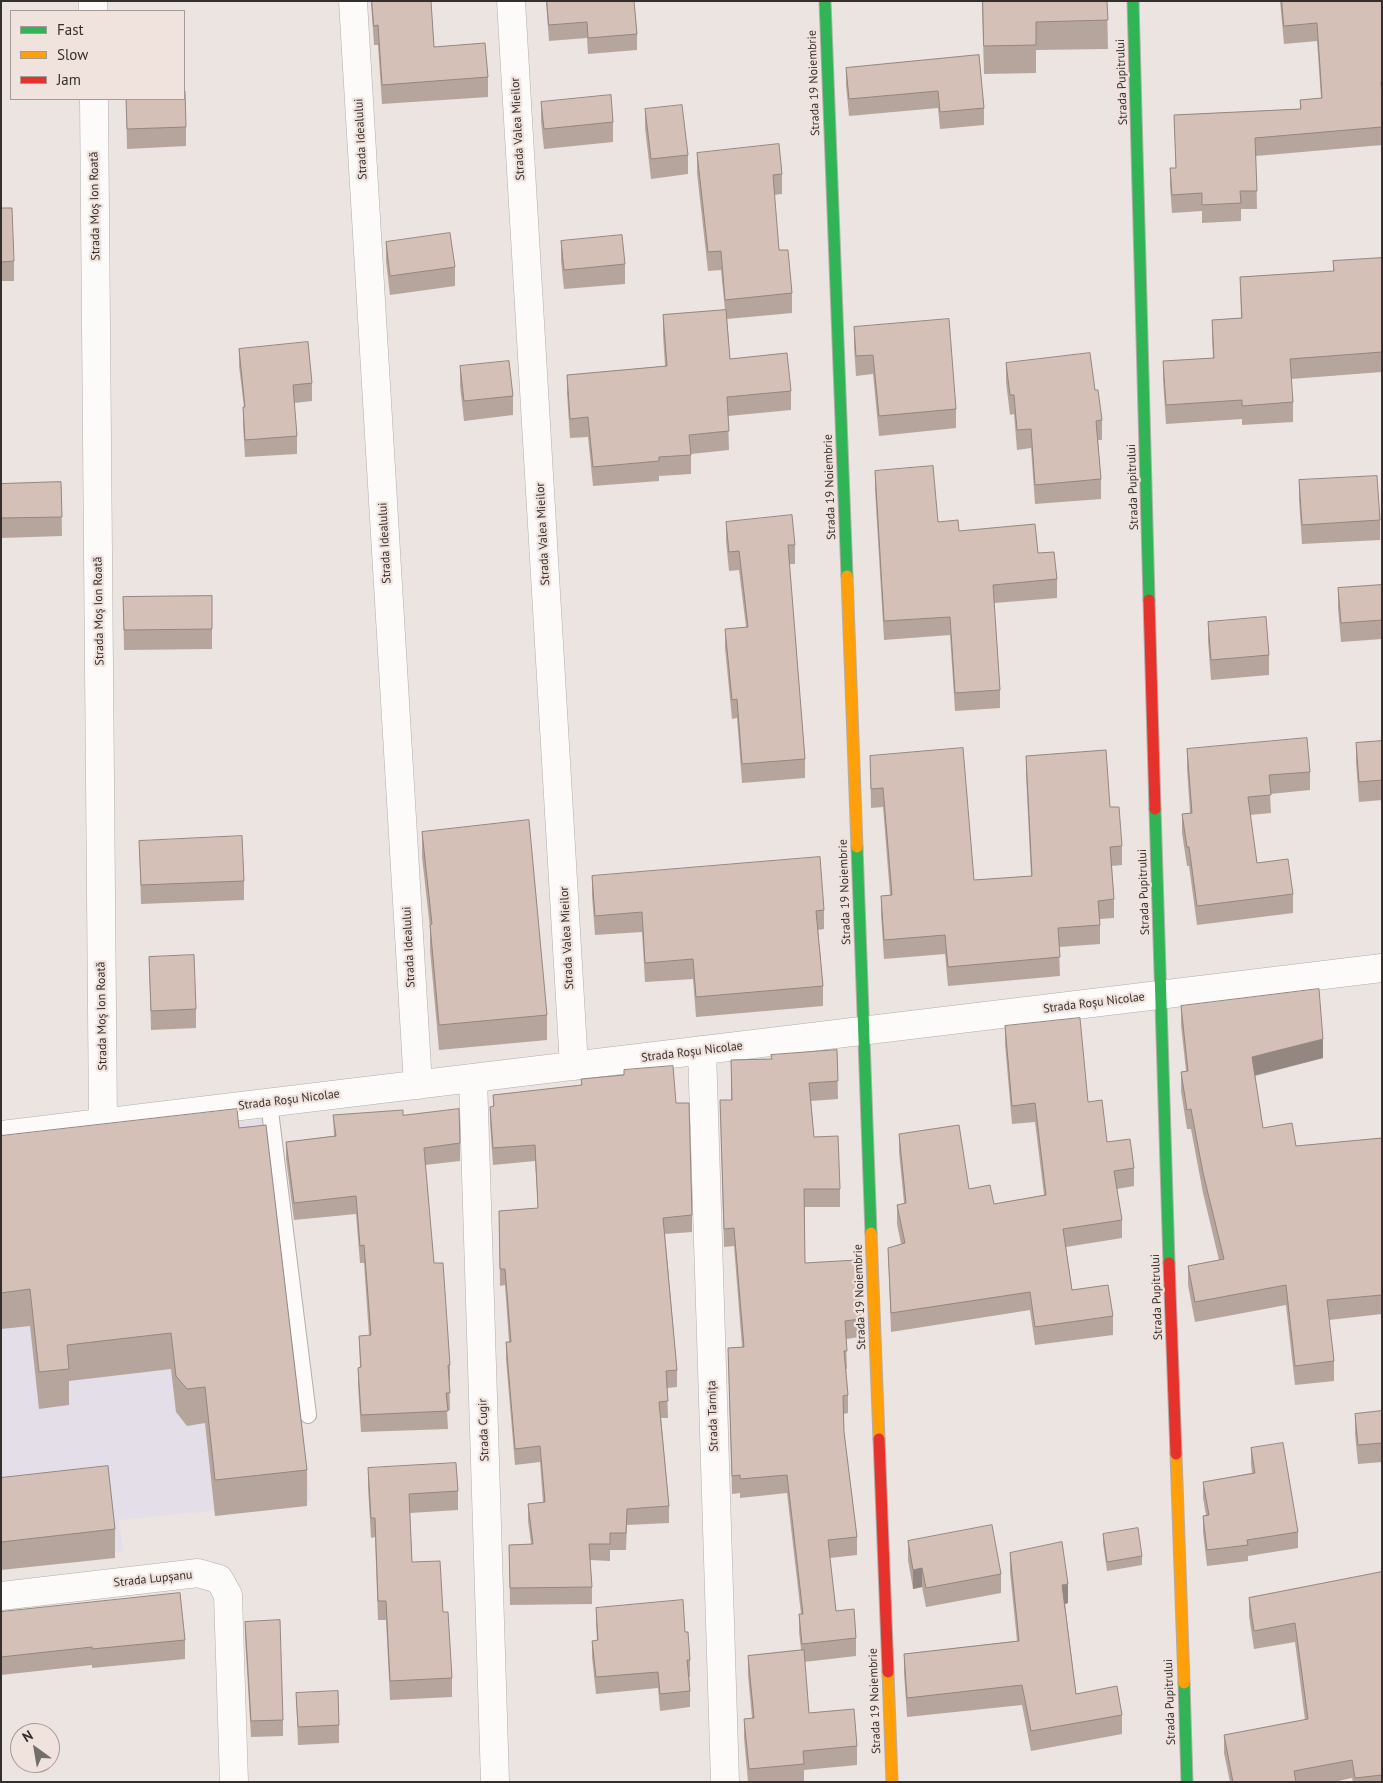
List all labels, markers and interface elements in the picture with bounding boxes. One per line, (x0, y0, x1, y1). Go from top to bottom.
legend (10, 10, 185, 100)
text: Fast (57, 20, 84, 39)
street label: Strada 19 Noiembrie (805, 30, 823, 136)
street label: Strada Pupitrului (1113, 39, 1131, 125)
text: Slow (57, 45, 88, 64)
text: Jam (57, 70, 81, 89)
street label: Strada Valea Mieilor (508, 77, 528, 181)
street label: Strada Idealului (352, 98, 370, 180)
street label: Strada Moș Ion Roată (87, 151, 103, 261)
street label: Strada 19 Noiembrie (821, 434, 839, 540)
street label: Strada Pupitrului (1124, 444, 1142, 530)
street label: Strada Valea Mieilor (533, 482, 553, 586)
street label: Strada Idealului (376, 502, 394, 584)
street label: Strada Moș Ion Roată (91, 556, 107, 666)
street label: Strada 19 Noiembrie (836, 839, 854, 945)
street label: Strada Pupitrului (1135, 849, 1153, 935)
street label: Strada Valea Mieilor (557, 886, 577, 990)
street label: Strada Idealului (400, 906, 418, 988)
street label: Strada Moș Ion Roată (94, 961, 110, 1071)
street label: Strada Roșu Nicolae (1042, 990, 1146, 1016)
street label: Strada Roșu Nicolae (640, 1039, 744, 1065)
street label: Strada Roșu Nicolae (237, 1087, 341, 1113)
street label: Strada 19 Noiembrie (851, 1244, 869, 1350)
street label: Strada Pupitrului (1148, 1254, 1166, 1340)
street label: Strada Tarnița (705, 1380, 721, 1452)
street label: Strada Cugir (476, 1398, 492, 1462)
street label: Strada Lupșanu (113, 1568, 193, 1590)
street label: Strada 19 Noiembrie (866, 1648, 884, 1754)
street label: Strada Pupitrului (1161, 1659, 1179, 1745)
north arrow (10, 1723, 60, 1773)
text: N (19, 1726, 36, 1746)

